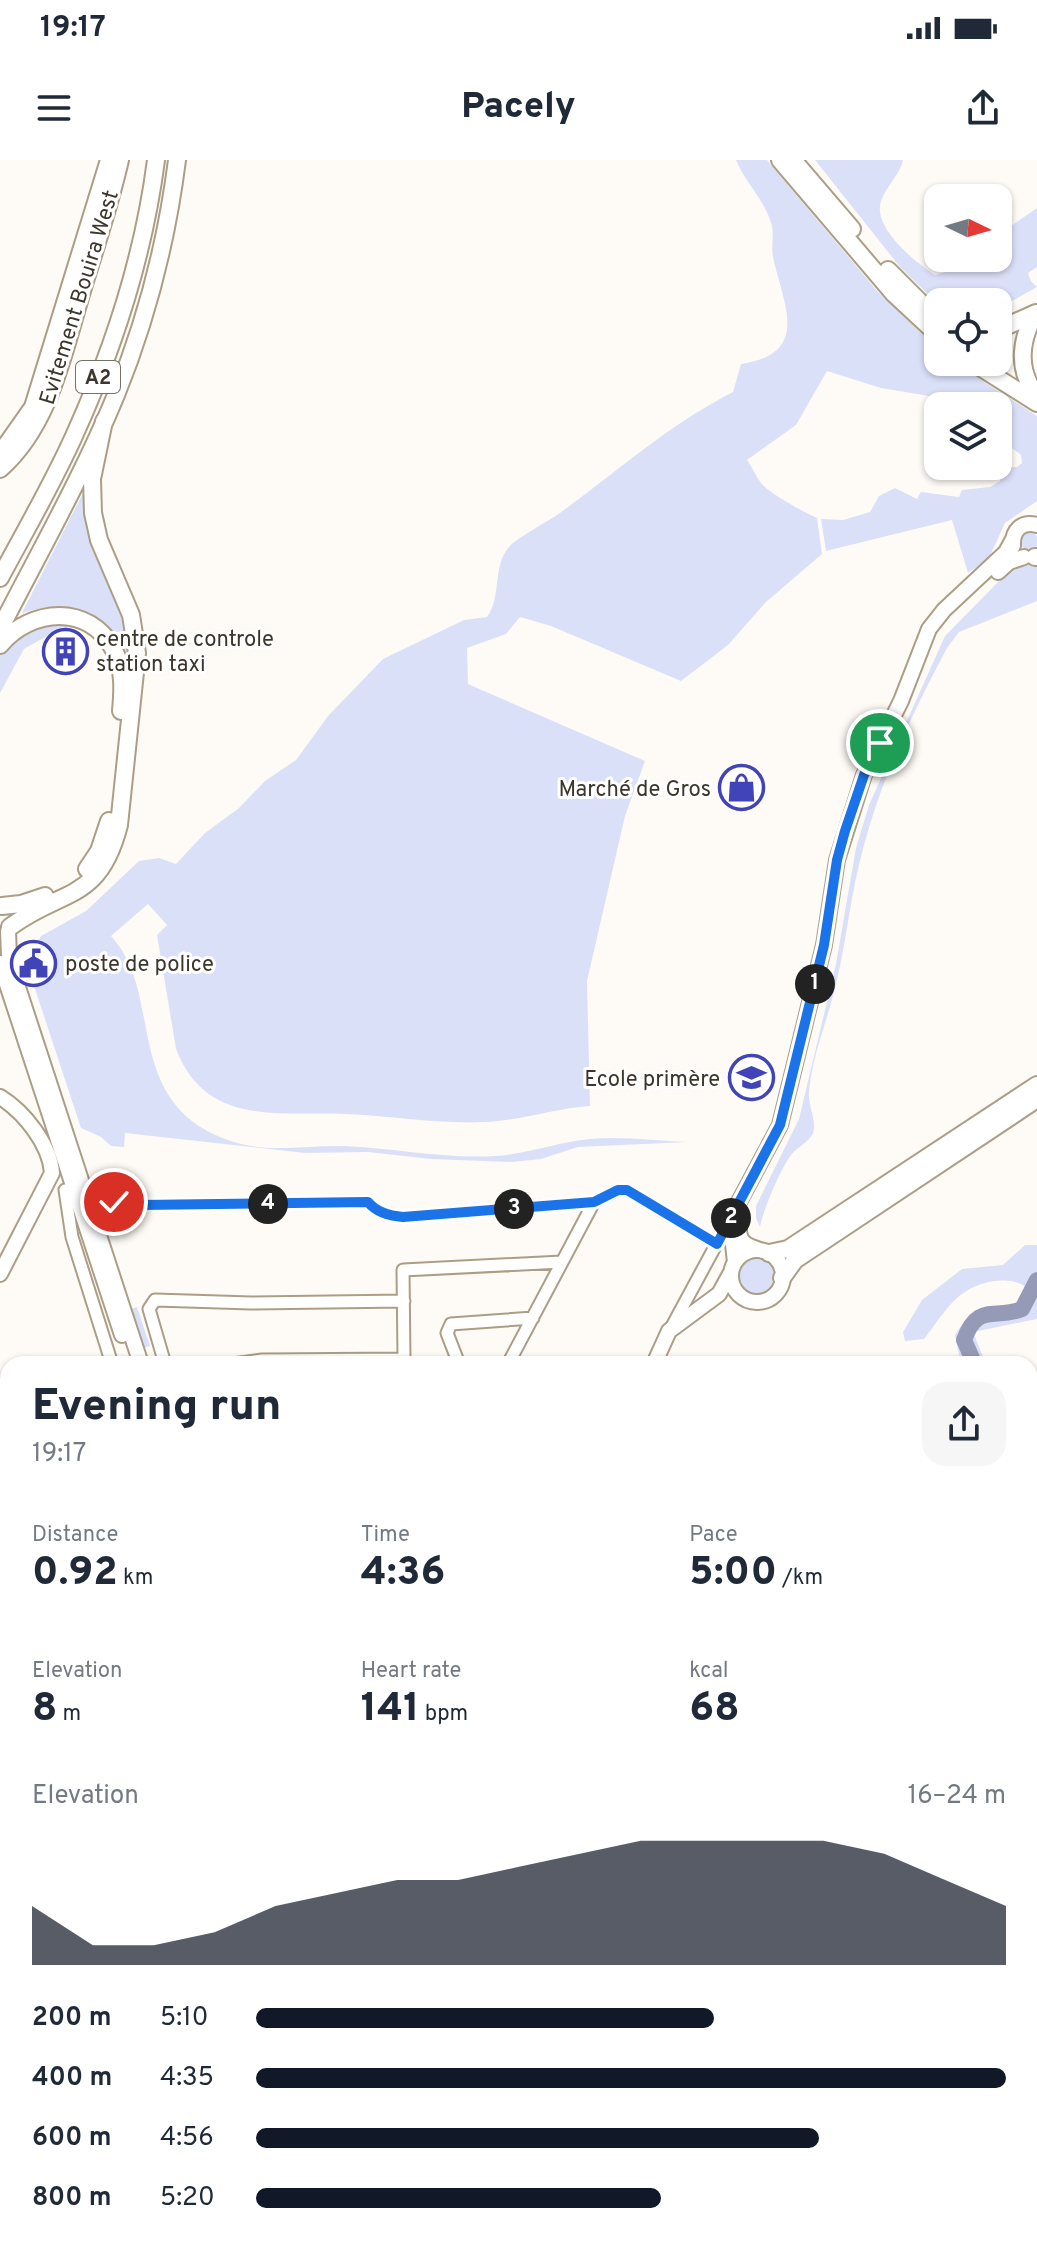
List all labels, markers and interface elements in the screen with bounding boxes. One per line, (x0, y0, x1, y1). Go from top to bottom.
text: 19:17 (40, 10, 106, 47)
text: Pacely (461, 85, 576, 131)
icon: menu (32, 86, 76, 130)
icon: share (961, 86, 1005, 130)
north arrow (924, 184, 1012, 272)
map controls (924, 184, 1012, 480)
street label: Evitement Bouira West (35, 187, 126, 408)
button: locate (924, 288, 1012, 376)
road number: A2 (76, 361, 120, 393)
button: layers (924, 392, 1012, 480)
building icon: centre de controle station taxi (41, 627, 89, 675)
place label: centre de controle station taxi (96, 627, 274, 679)
pin (846, 709, 914, 777)
icon: arrive (858, 721, 902, 765)
shop icon: Marché de Gros (718, 764, 766, 812)
place label: Marché de Gros (558, 777, 711, 804)
public building icon: poste de police (10, 939, 58, 987)
place label: poste de police (65, 952, 214, 979)
pin: 1 (795, 964, 835, 1004)
text: 1 (811, 970, 819, 997)
school or university icon: Ecole primère (727, 1054, 775, 1102)
place label: Ecole primère (584, 1067, 720, 1094)
pin (80, 1168, 148, 1236)
icon: check (92, 1180, 136, 1224)
pin: 4 (248, 1184, 288, 1224)
pin: 3 (494, 1189, 534, 1229)
text: 4 (261, 1190, 275, 1217)
text: 3 (507, 1195, 521, 1222)
pin: 2 (711, 1198, 751, 1238)
text: 2 (724, 1204, 738, 1231)
text: Evening run (32, 1380, 281, 1436)
button: share (922, 1382, 1006, 1466)
text: 19:17 (32, 1438, 86, 1471)
text: Distance (32, 1522, 118, 1549)
text: Time (361, 1522, 410, 1549)
text: Pace (689, 1522, 738, 1549)
text: 0.92 (32, 1549, 118, 1599)
text: 4:36 (361, 1549, 445, 1599)
text: 5:00 (689, 1549, 777, 1599)
text: km (118, 1565, 153, 1592)
text: /km (777, 1565, 823, 1592)
text: Elevation (32, 1658, 122, 1685)
text: Heart rate (361, 1658, 461, 1685)
text: kcal (689, 1658, 728, 1685)
text: 8 (32, 1685, 57, 1735)
text: 141 (361, 1685, 420, 1735)
text: 68 (689, 1685, 740, 1735)
text: m (57, 1701, 81, 1728)
text: bpm (420, 1701, 468, 1728)
text: Elevation (32, 1780, 139, 1813)
text: 16–24 m (908, 1780, 1006, 1813)
text: 200 m (32, 2002, 111, 2035)
text: 5:10 (160, 2002, 208, 2035)
text: 400 m (32, 2062, 112, 2095)
text: 4:35 (160, 2062, 214, 2095)
text: 600 m (32, 2122, 112, 2155)
text: 4:56 (160, 2122, 214, 2155)
text: 800 m (32, 2182, 112, 2215)
text: 5:20 (160, 2182, 215, 2215)

